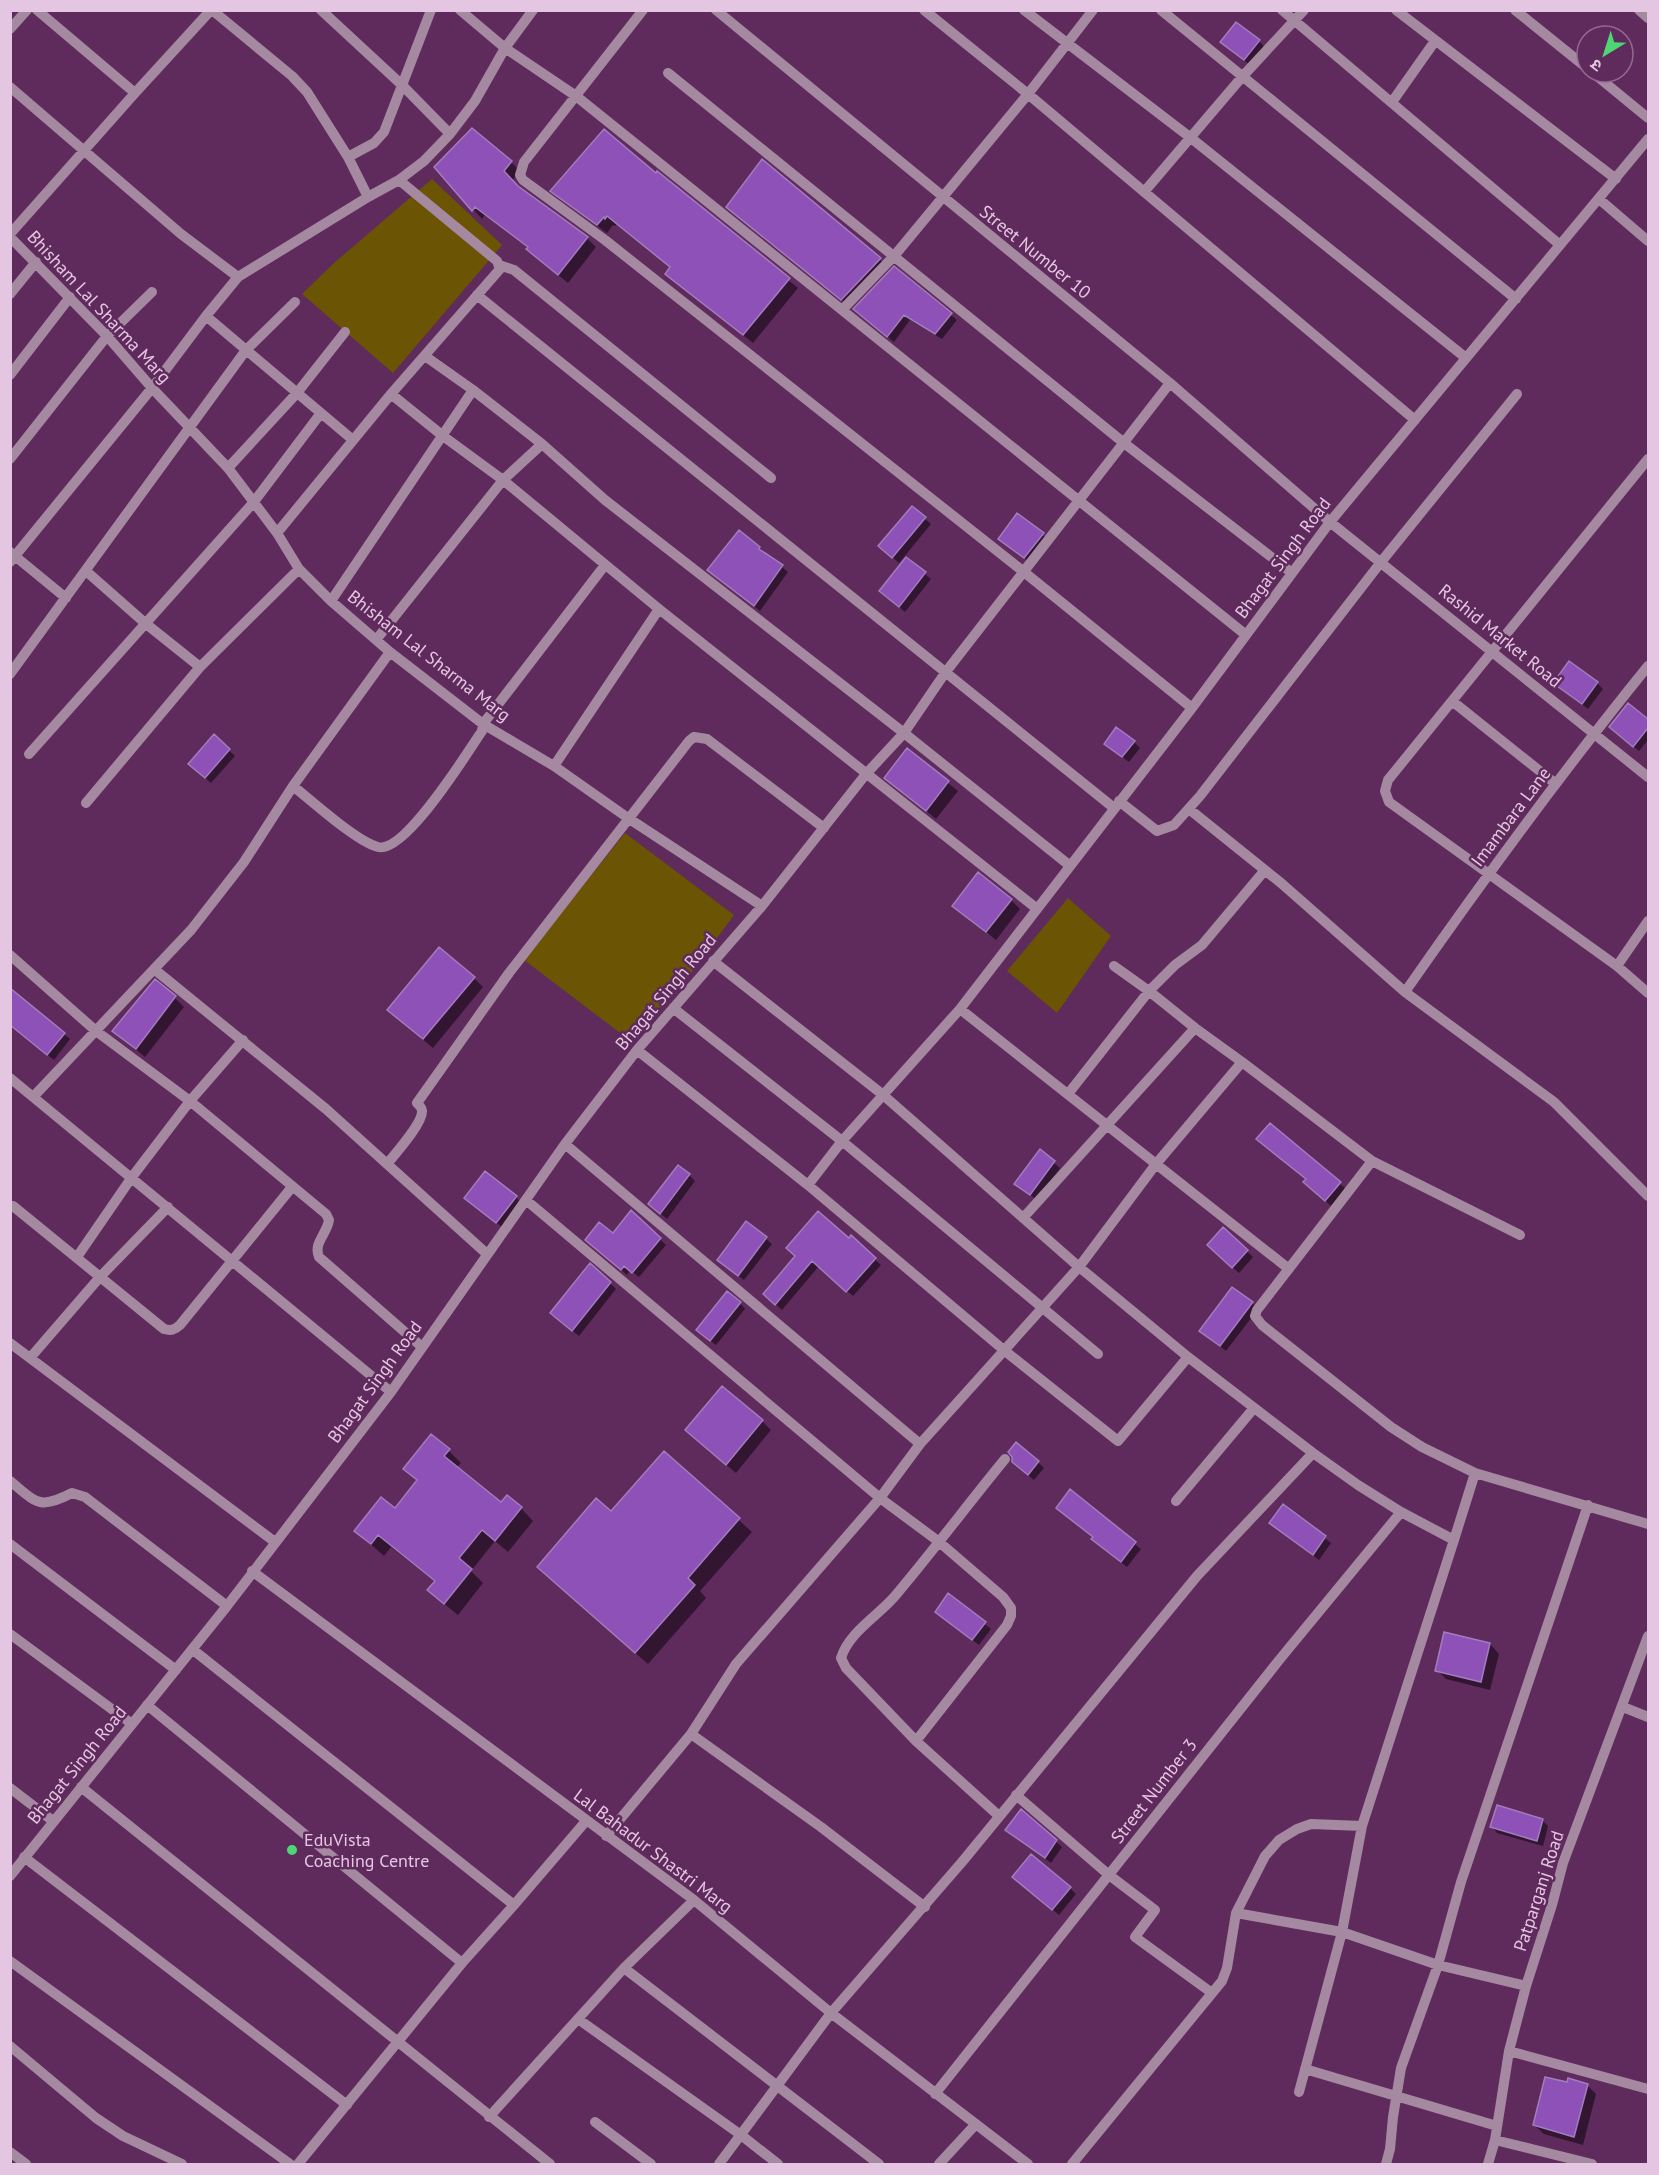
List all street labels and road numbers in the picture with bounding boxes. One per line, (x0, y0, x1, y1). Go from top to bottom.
street label: Street Number 10 (975, 200, 1096, 304)
street label: Bhisham Lal Sharma Marg (23, 225, 176, 388)
street label: Bhagat Singh Road (1230, 493, 1336, 623)
street label: Rashid Market Road (1434, 579, 1567, 692)
street label: Bhisham Lal Sharma Marg (343, 585, 515, 726)
street label: Imambara Lane (1466, 762, 1556, 871)
street label: Bhagat Singh Road (610, 929, 721, 1055)
street label: Bhagat Singh Road (323, 1316, 427, 1447)
street label: Bhagat Singh Road (22, 1701, 131, 1828)
street label: Street Number 3 (1106, 1734, 1202, 1848)
street label: Lal Bahadur Shastri Marg (569, 1783, 737, 1918)
street label: Patparganj Road (1508, 1828, 1569, 1954)

